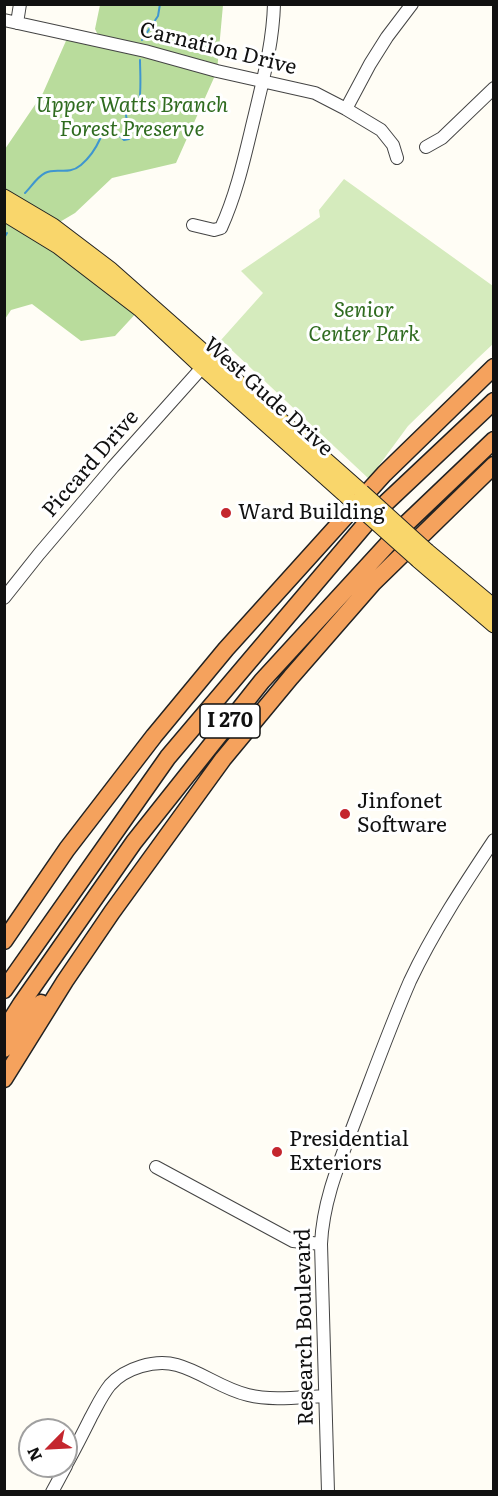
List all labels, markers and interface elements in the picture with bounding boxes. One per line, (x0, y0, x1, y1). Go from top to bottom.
street label: Carnation Drive (137, 17, 299, 81)
park label: Upper Watts Branch Forest Preserve (36, 93, 228, 143)
park label: Senior Center Park (308, 298, 420, 348)
street label: West Gude Drive (198, 332, 338, 462)
street label: Piccard Drive (38, 405, 144, 523)
place label: Ward Building (238, 500, 385, 526)
marker: Ward Building (219, 506, 233, 520)
road number: I 270 (200, 704, 260, 738)
place label: Jinfonet Software (357, 789, 447, 839)
marker: Jinfonet Software (338, 807, 352, 821)
place label: Presidential Exteriors (289, 1127, 409, 1177)
marker: Presidential Exteriors (270, 1145, 284, 1159)
street label: Research Boulevard (291, 1228, 319, 1426)
north arrow (18, 1418, 78, 1478)
text: N (20, 1443, 47, 1466)

